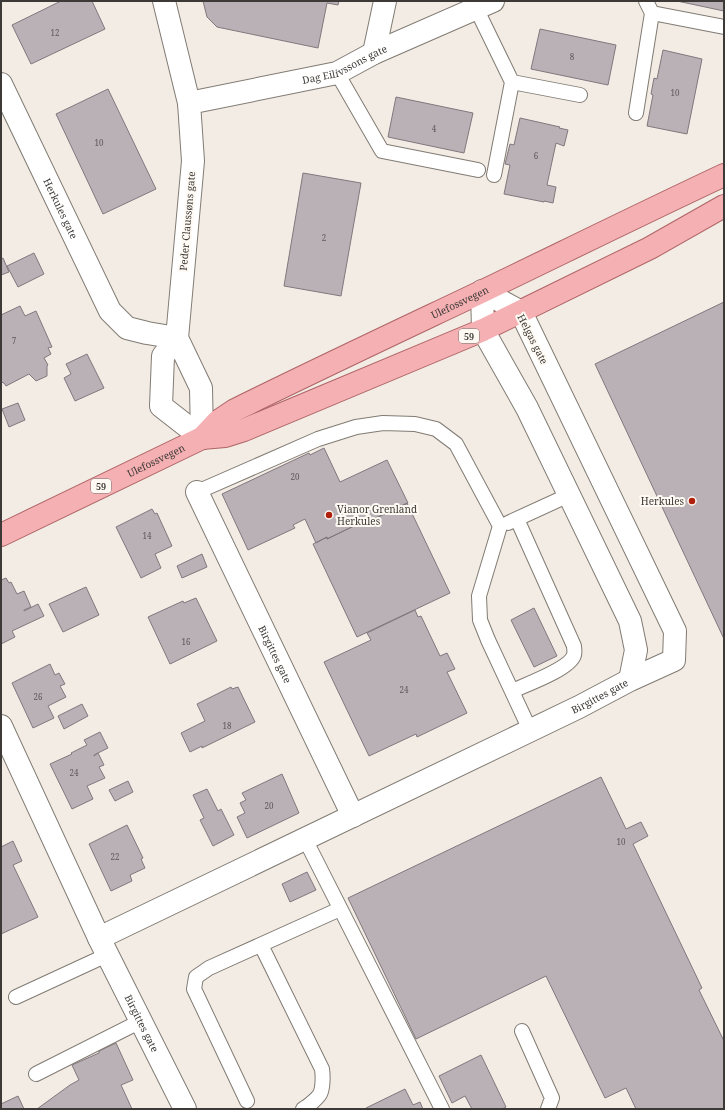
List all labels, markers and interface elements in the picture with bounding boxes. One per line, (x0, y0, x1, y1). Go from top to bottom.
house number: 12 (51, 27, 59, 38)
street label: Dag Eilivssons gate (301, 41, 389, 87)
house number: 8 (570, 51, 575, 62)
house number: 10 (671, 87, 680, 98)
house number: 4 (432, 123, 437, 134)
house number: 10 (95, 137, 104, 148)
house number: 6 (534, 150, 539, 161)
street label: Peder Claussøns gate (176, 171, 198, 271)
street label: Herkules gate (40, 176, 81, 241)
house number: 2 (322, 232, 326, 243)
street label: Ulefossvegen (429, 282, 491, 322)
street label: Helgas gate (514, 312, 552, 366)
road number: 59 (459, 329, 479, 343)
house number: 7 (12, 335, 17, 346)
street label: Ulefossvegen (125, 440, 188, 480)
house number: 20 (291, 471, 300, 482)
road number: 59 (91, 479, 111, 493)
place label: Herkules (641, 494, 684, 508)
marker: Herkules (687, 496, 697, 506)
place label: Vianor Grenland Herkules (337, 502, 417, 528)
marker: Vianor Grenland Herkules (324, 510, 334, 520)
house number: 14 (143, 530, 152, 541)
street label: Birgittes gate (255, 623, 295, 685)
house number: 16 (182, 636, 191, 647)
street label: Birgittes gate (569, 675, 631, 717)
house number: 24 (400, 684, 409, 695)
house number: 26 (34, 691, 43, 702)
house number: 18 (223, 720, 232, 731)
house number: 24 (70, 767, 79, 778)
house number: 20 (265, 800, 274, 811)
house number: 10 (617, 836, 626, 847)
house number: 22 (111, 851, 119, 862)
street label: Birgittes gate (122, 992, 162, 1054)

